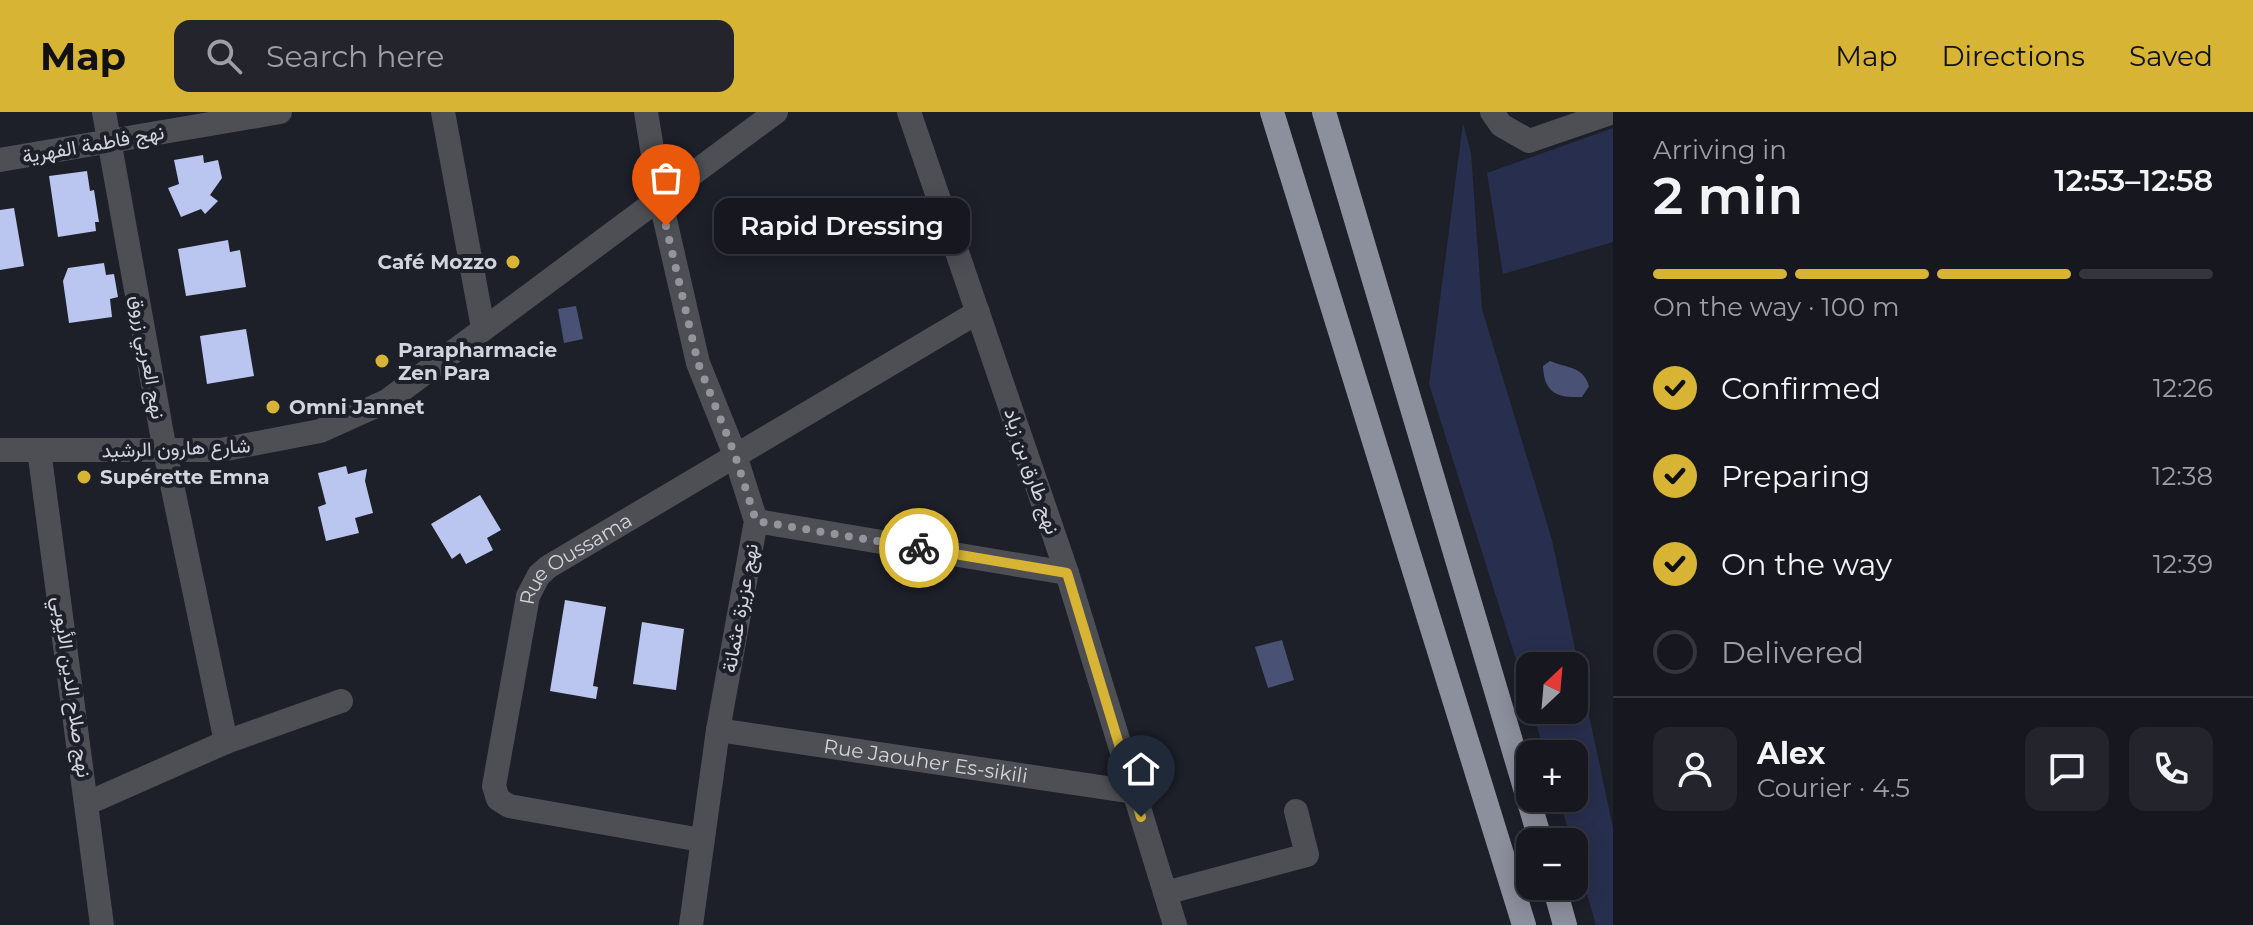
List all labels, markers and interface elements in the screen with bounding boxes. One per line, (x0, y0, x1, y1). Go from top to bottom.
search box (174, 20, 734, 92)
text: Map (40, 33, 126, 80)
icon: search (202, 34, 246, 78)
text: Search here (266, 38, 444, 75)
text: Map (1835, 39, 1897, 73)
text: Directions (1941, 39, 2085, 73)
text: Saved (2129, 39, 2213, 73)
street label: نهج فاطمة الفهرية (20, 120, 166, 170)
text: Arriving in (1653, 134, 1787, 166)
pin (632, 144, 700, 226)
icon: bag (644, 156, 688, 200)
text: 12:53–12:58 (2054, 162, 2213, 199)
text: 2 min (1653, 164, 1803, 227)
callout: Rapid Dressing (714, 198, 970, 254)
text: Rapid Dressing (740, 210, 944, 242)
place label: Café Mozzo (378, 250, 497, 274)
marker: Café Mozzo (504, 253, 522, 271)
text: On the way · 100 m (1653, 291, 1900, 323)
street label: نهج العربي زروق (120, 293, 171, 422)
place label: Parapharmacie Zen Para (398, 338, 557, 385)
marker: Parapharmacie Zen Para (373, 352, 391, 370)
icon: check (1653, 366, 1697, 410)
text: Confirmed (1721, 370, 1881, 407)
text: 12:26 (2153, 372, 2213, 404)
place label: Omni Jannet (289, 395, 425, 419)
marker: Omni Jannet (264, 398, 282, 416)
street label: نهج طارق بن زياد (997, 405, 1065, 538)
street label: شارع هارون الرشيد (101, 433, 251, 465)
icon: check (1653, 454, 1697, 498)
text: Preparing (1721, 458, 1870, 495)
text: 12:38 (2152, 460, 2213, 492)
place label: Supérette Emna (100, 465, 270, 489)
marker: Supérette Emna (75, 468, 93, 486)
street label: Rue Oussama (515, 508, 636, 607)
courier (879, 508, 959, 588)
icon: bike (897, 526, 941, 570)
street label: نهج عزيزة عثمانة (717, 541, 765, 675)
icon: check (1653, 542, 1697, 586)
text: On the way (1721, 546, 1892, 583)
text: 12:39 (2153, 548, 2213, 580)
street label: نهج صلاح الدين الأيوبي (42, 595, 97, 780)
text: Delivered (1721, 634, 1864, 671)
north arrow (1516, 652, 1588, 724)
map controls (1516, 652, 1588, 900)
button: person (1653, 727, 1737, 811)
button: chat (2025, 727, 2109, 811)
button: phone (2129, 727, 2213, 811)
street label: Rue Jaouher Es-sikili (822, 734, 1029, 788)
pin (1107, 735, 1175, 817)
text: Alex (1757, 735, 1825, 772)
button: + (1516, 740, 1588, 812)
icon: home (1119, 747, 1163, 791)
text: Courier · 4.5 (1757, 772, 1910, 804)
button: − (1516, 828, 1588, 900)

